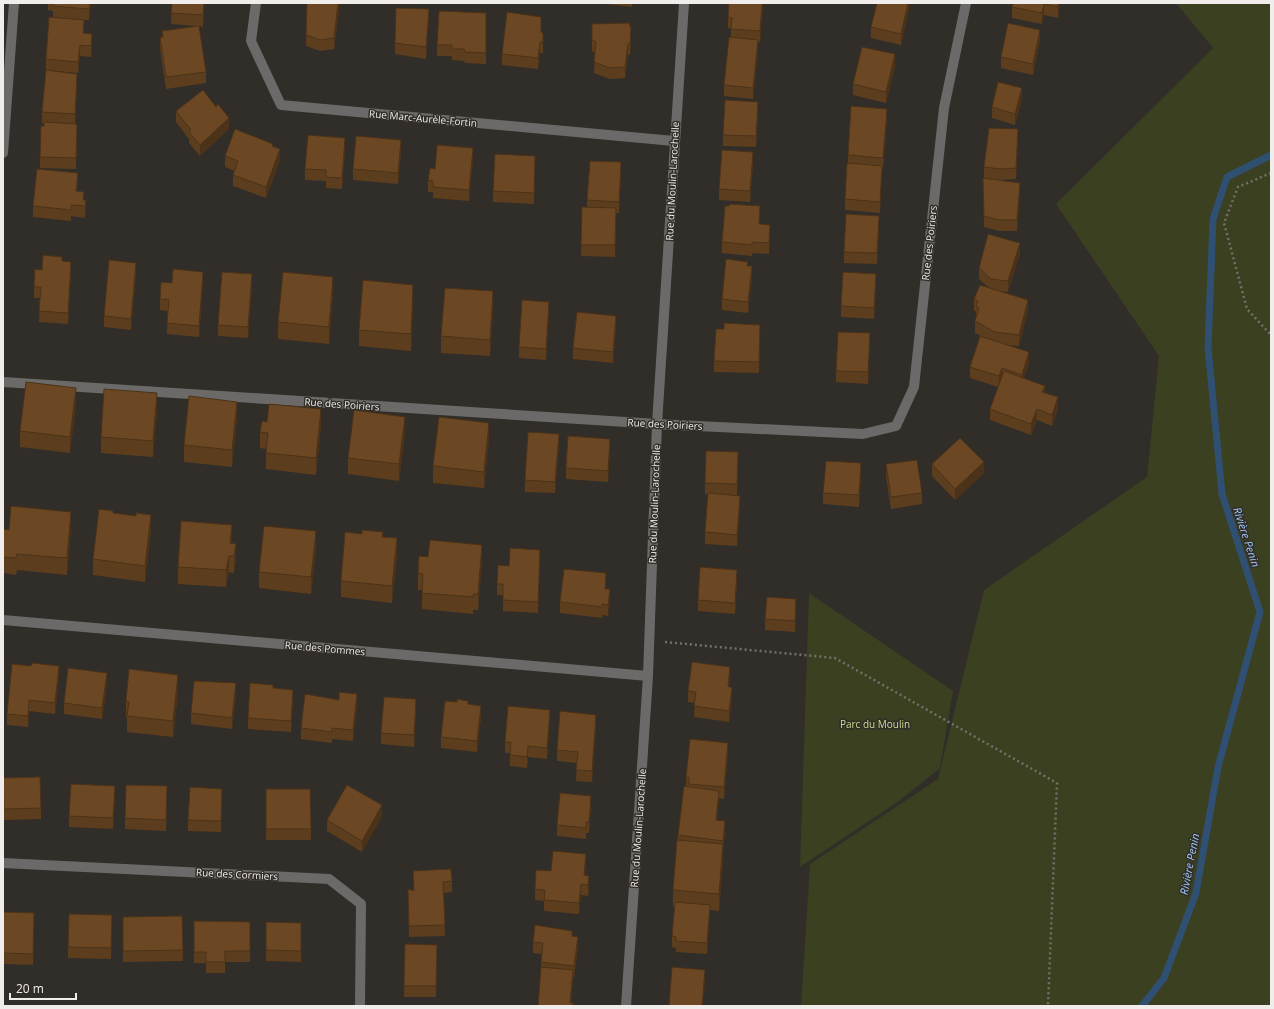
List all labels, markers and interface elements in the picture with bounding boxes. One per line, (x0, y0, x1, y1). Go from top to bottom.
street label: Rue Marc-Aurèle-Fortin (369, 106, 477, 130)
street label: Rue du Moulin-Larochelle (662, 121, 682, 241)
street label: Rue des Poiriers (918, 205, 940, 281)
street label: Rue des Poiriers (304, 394, 380, 414)
street label: Rue des Poiriers (627, 415, 703, 433)
street label: Rue du Moulin-Larochelle (645, 444, 663, 564)
water label: Rivière Penin (1230, 505, 1264, 569)
street label: Rue des Pommes (284, 638, 366, 659)
park label: Parc du Moulin (840, 717, 910, 731)
street label: Rue du Moulin-Larochelle (627, 768, 649, 888)
water label: Rivière Penin (1176, 832, 1202, 896)
street label: Rue des Cormiers (196, 865, 279, 883)
scale bar (10, 975, 76, 1001)
text: 20 m (16, 980, 44, 997)

